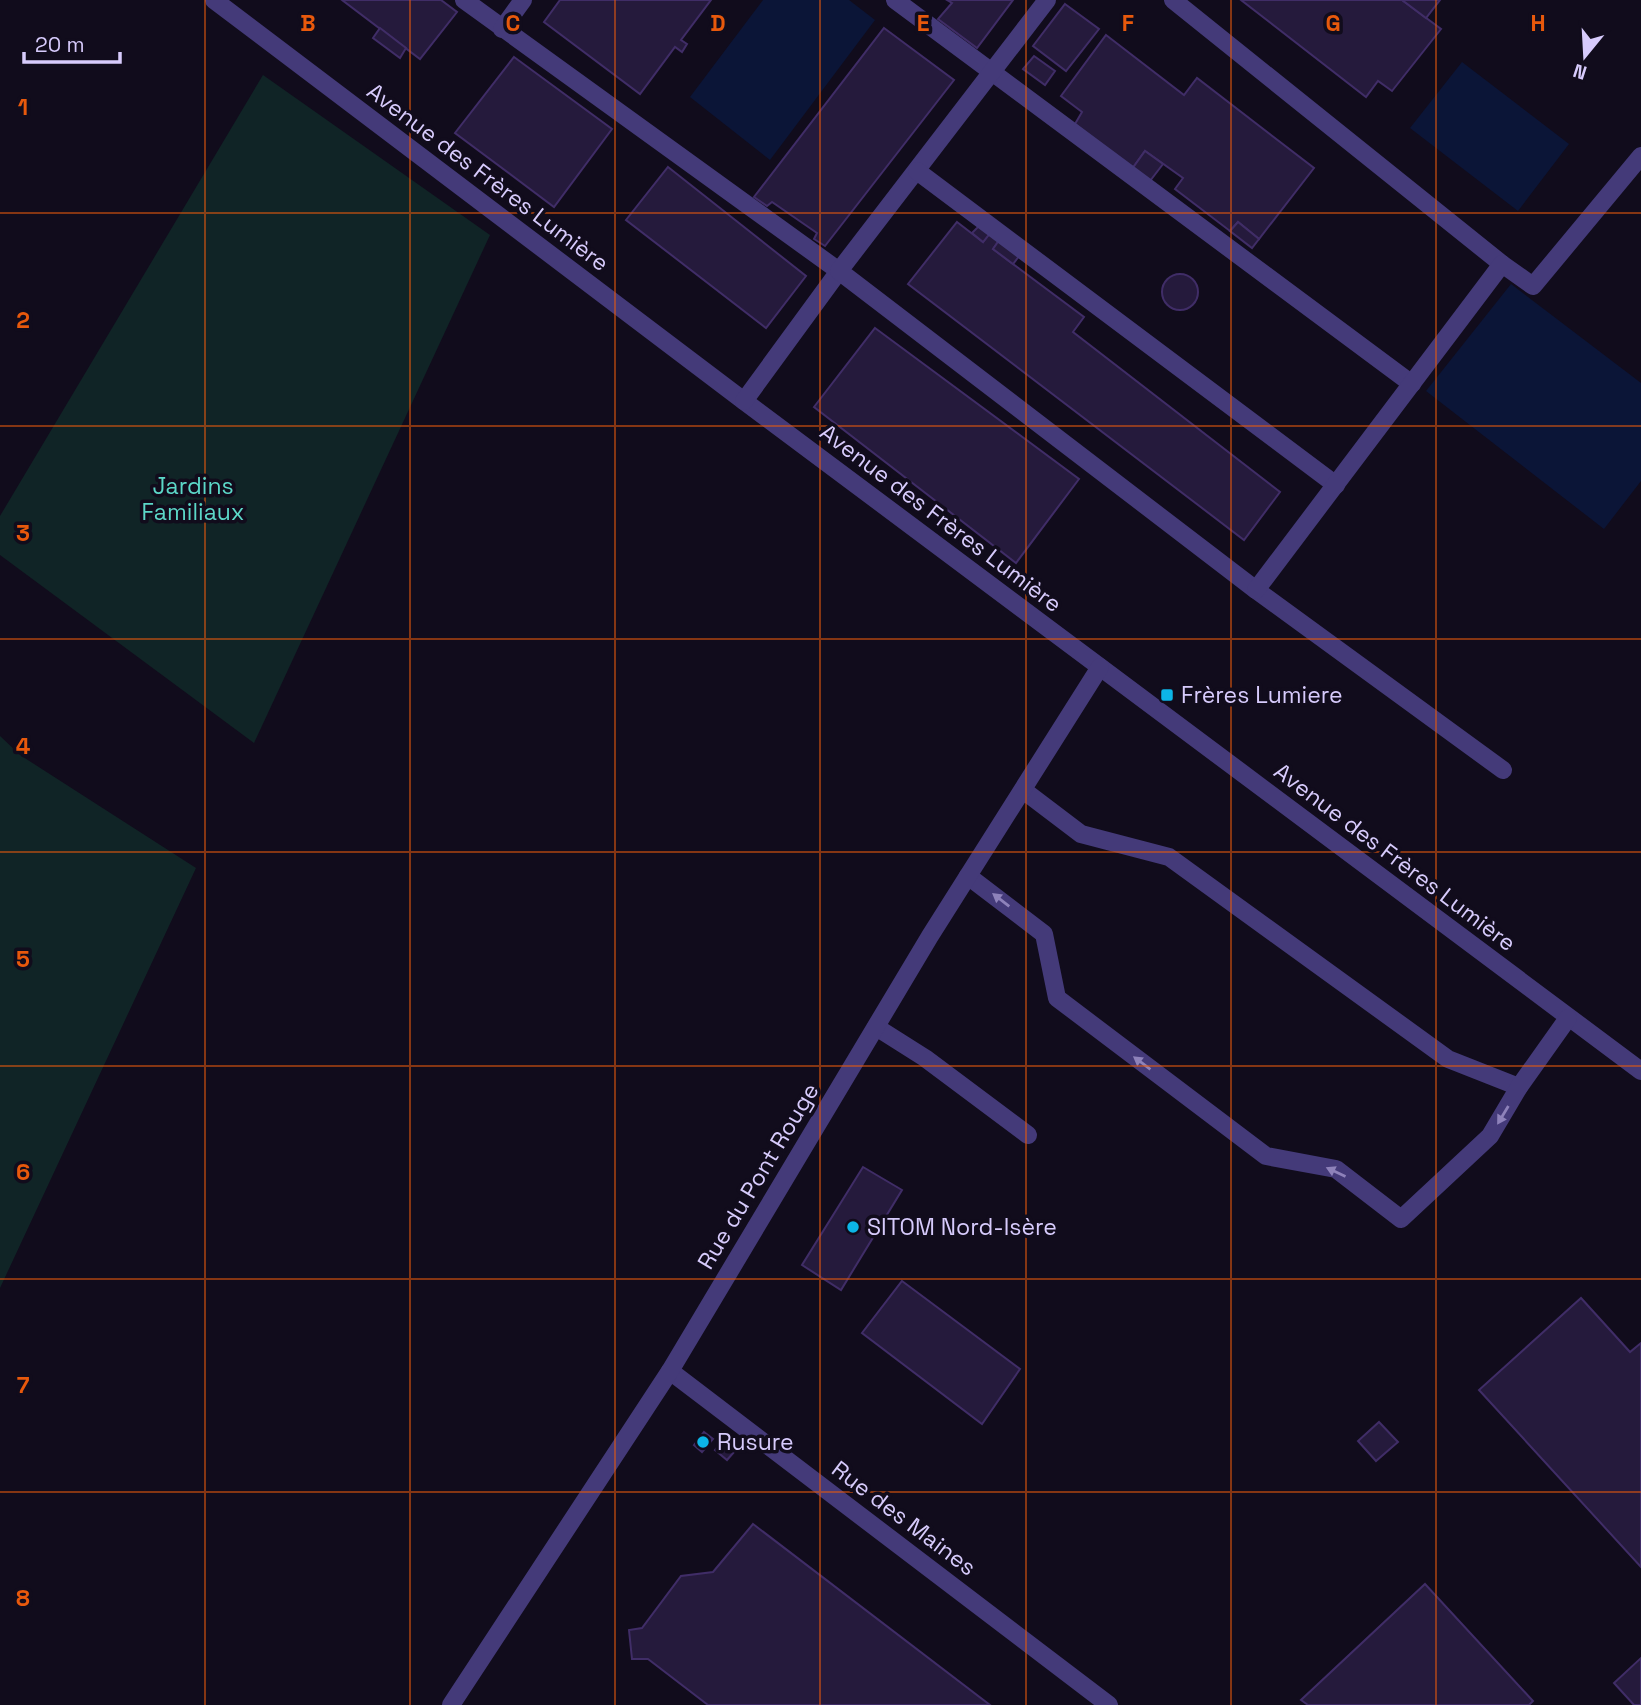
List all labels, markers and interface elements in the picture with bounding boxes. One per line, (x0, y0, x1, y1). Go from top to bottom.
text: B (300, 8, 316, 38)
text: C (506, 8, 520, 38)
text: D (710, 8, 726, 38)
text: E (917, 8, 929, 38)
text: F (1122, 8, 1134, 38)
text: G (1325, 8, 1341, 38)
text: H (1530, 8, 1546, 38)
scale bar (24, 21, 121, 65)
north arrow (1550, 21, 1620, 91)
text: 20 m (35, 31, 85, 58)
text: N (1570, 58, 1590, 86)
street label: Avenue des Frères Lumière (361, 76, 615, 278)
text: 1 (18, 92, 28, 122)
text: 2 (16, 305, 30, 335)
street label: Avenue des Frères Lumière (814, 417, 1068, 619)
park label: Jardins Familiaux (142, 471, 244, 527)
text: 3 (16, 518, 30, 548)
place label: Frères Lumiere (1181, 680, 1343, 710)
marker: Frères Lumiere (1159, 687, 1175, 703)
text: 4 (16, 731, 31, 761)
street label: Avenue des Frères Lumière (1268, 756, 1522, 958)
one-way arrow (992, 893, 1010, 907)
text: 5 (16, 944, 30, 974)
one-way arrow (1133, 1056, 1151, 1070)
street label: Rue du Pont Rouge (691, 1077, 825, 1275)
one-way arrow (1497, 1105, 1509, 1124)
text: 6 (16, 1157, 30, 1187)
one-way arrow (1325, 1166, 1346, 1178)
place label: SITOM Nord-Isère (867, 1212, 1057, 1242)
marker: SITOM Nord-Isère (845, 1219, 861, 1235)
text: 7 (17, 1370, 30, 1400)
place label: Rusure (717, 1427, 794, 1457)
marker: Rusure (695, 1434, 711, 1450)
street label: Rue des Maines (826, 1454, 982, 1582)
text: 8 (16, 1583, 30, 1613)

